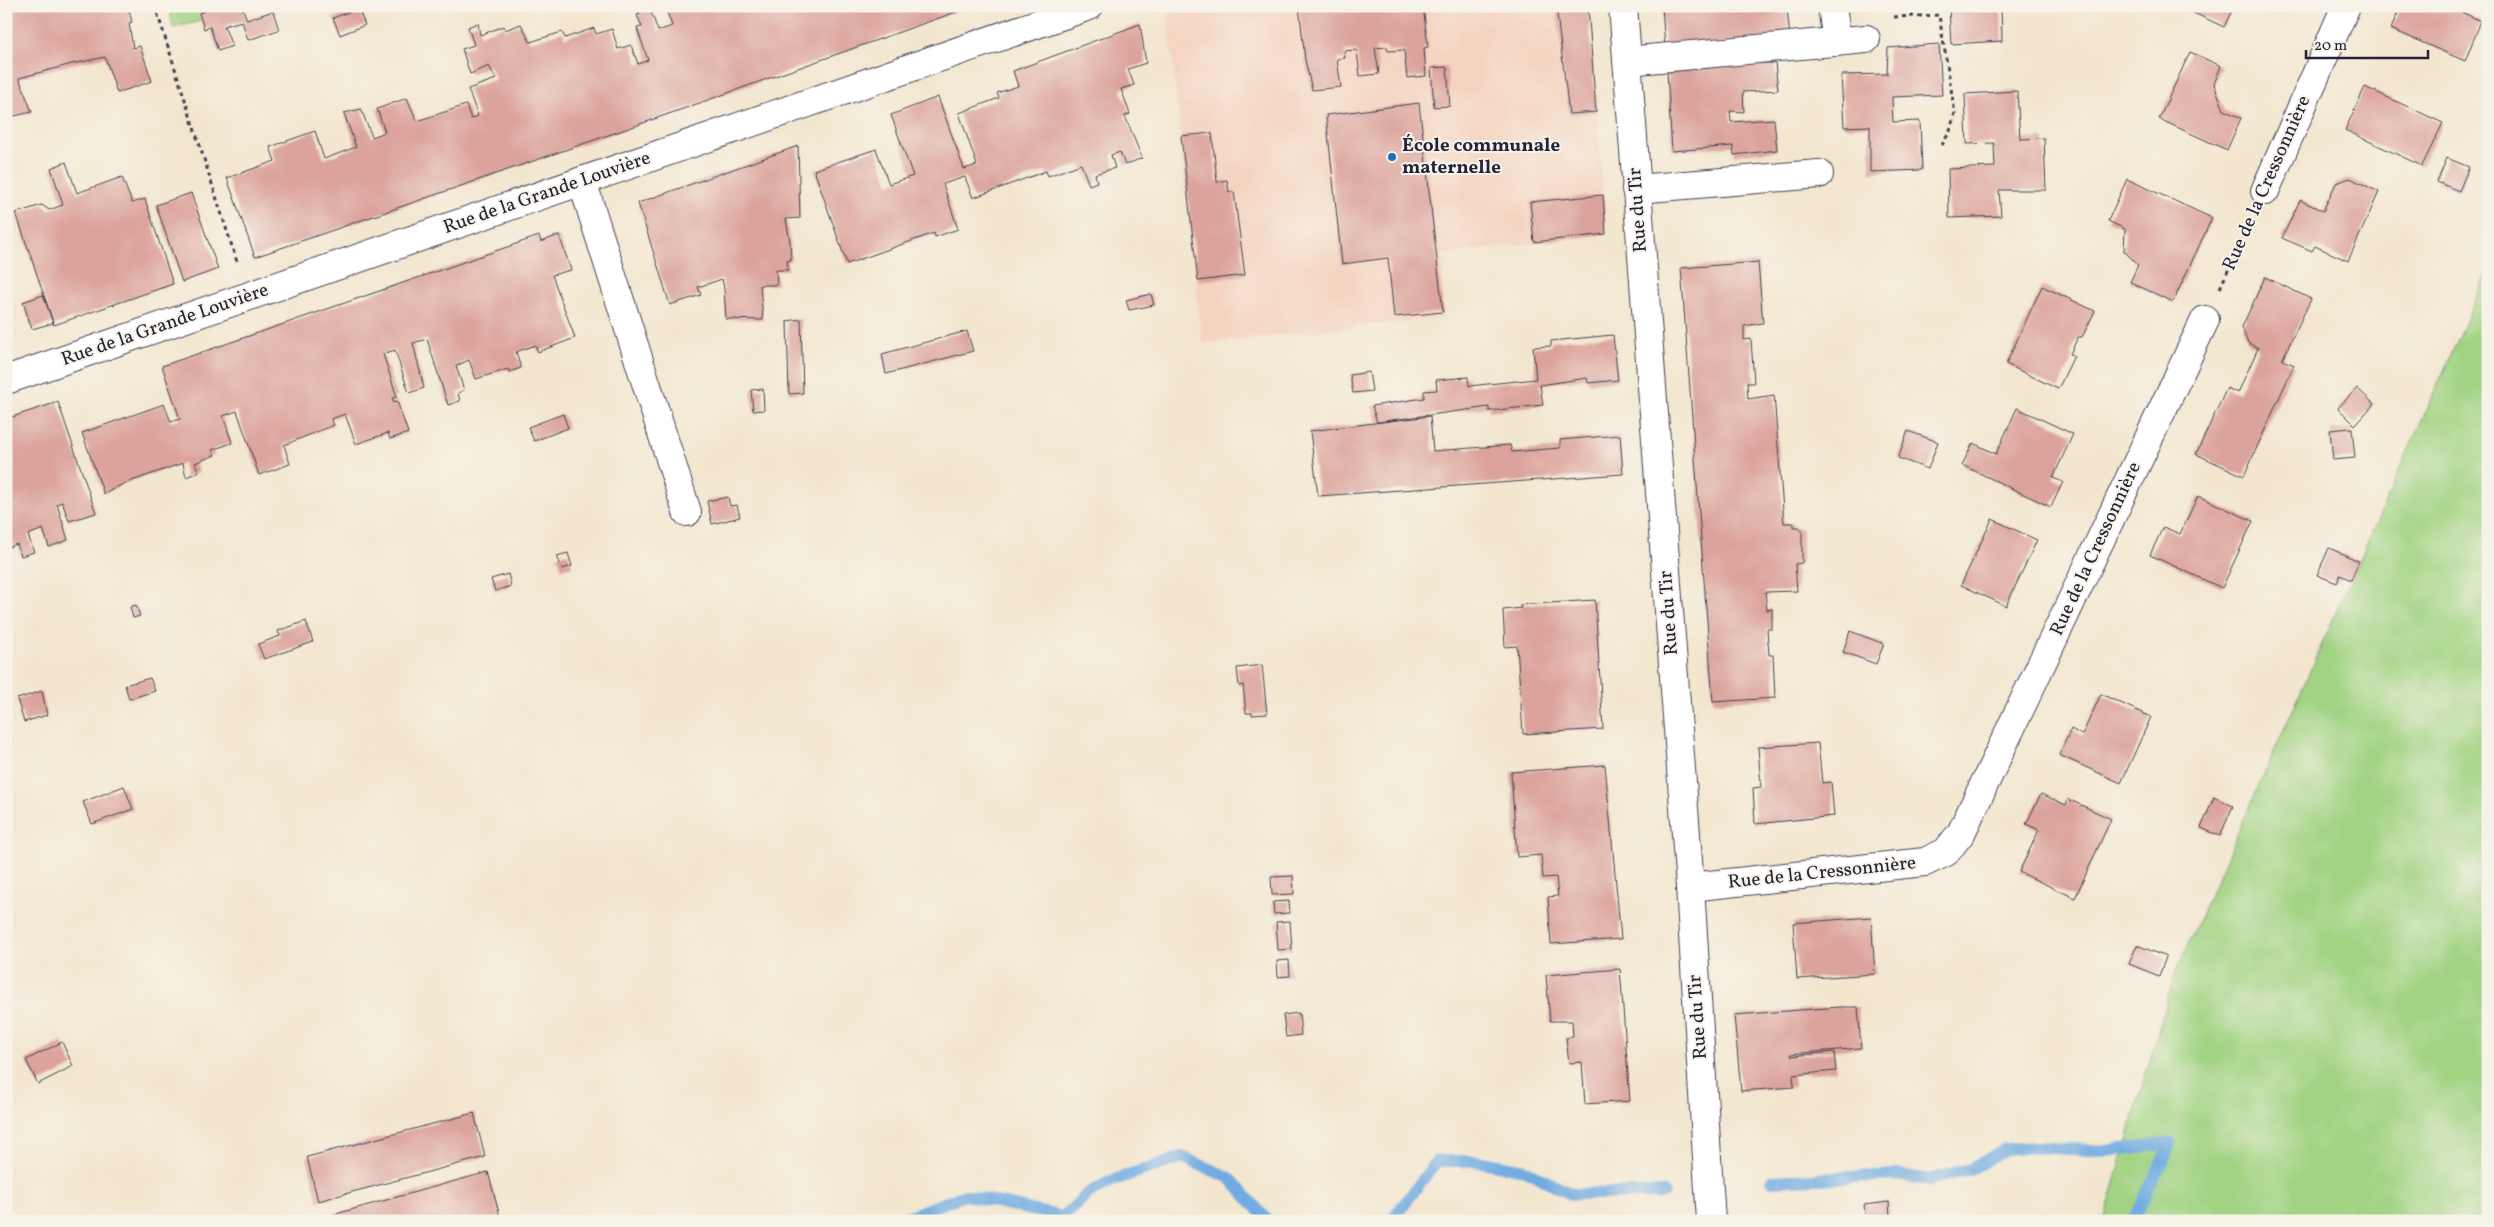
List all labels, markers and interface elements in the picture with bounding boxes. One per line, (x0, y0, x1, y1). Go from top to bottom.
scale bar (2306, 28, 2429, 60)
text: 20 m (2314, 36, 2347, 57)
street label: Rue de la Cressonnière (2217, 91, 2317, 275)
place label: École communale maternelle (1402, 133, 1560, 181)
street label: Rue de la Grande Louvière (440, 145, 654, 241)
marker: École communale maternelle (1386, 151, 1398, 163)
street label: Rue du Tir (1622, 167, 1654, 253)
street label: Rue de la Grande Louvière (58, 277, 272, 373)
street label: Rue de la Cressonnière (2044, 458, 2148, 640)
street label: Rue du Tir (1653, 570, 1685, 656)
street label: Rue de la Cressonnière (1727, 850, 1917, 896)
street label: Rue du Tir (1682, 974, 1714, 1060)

